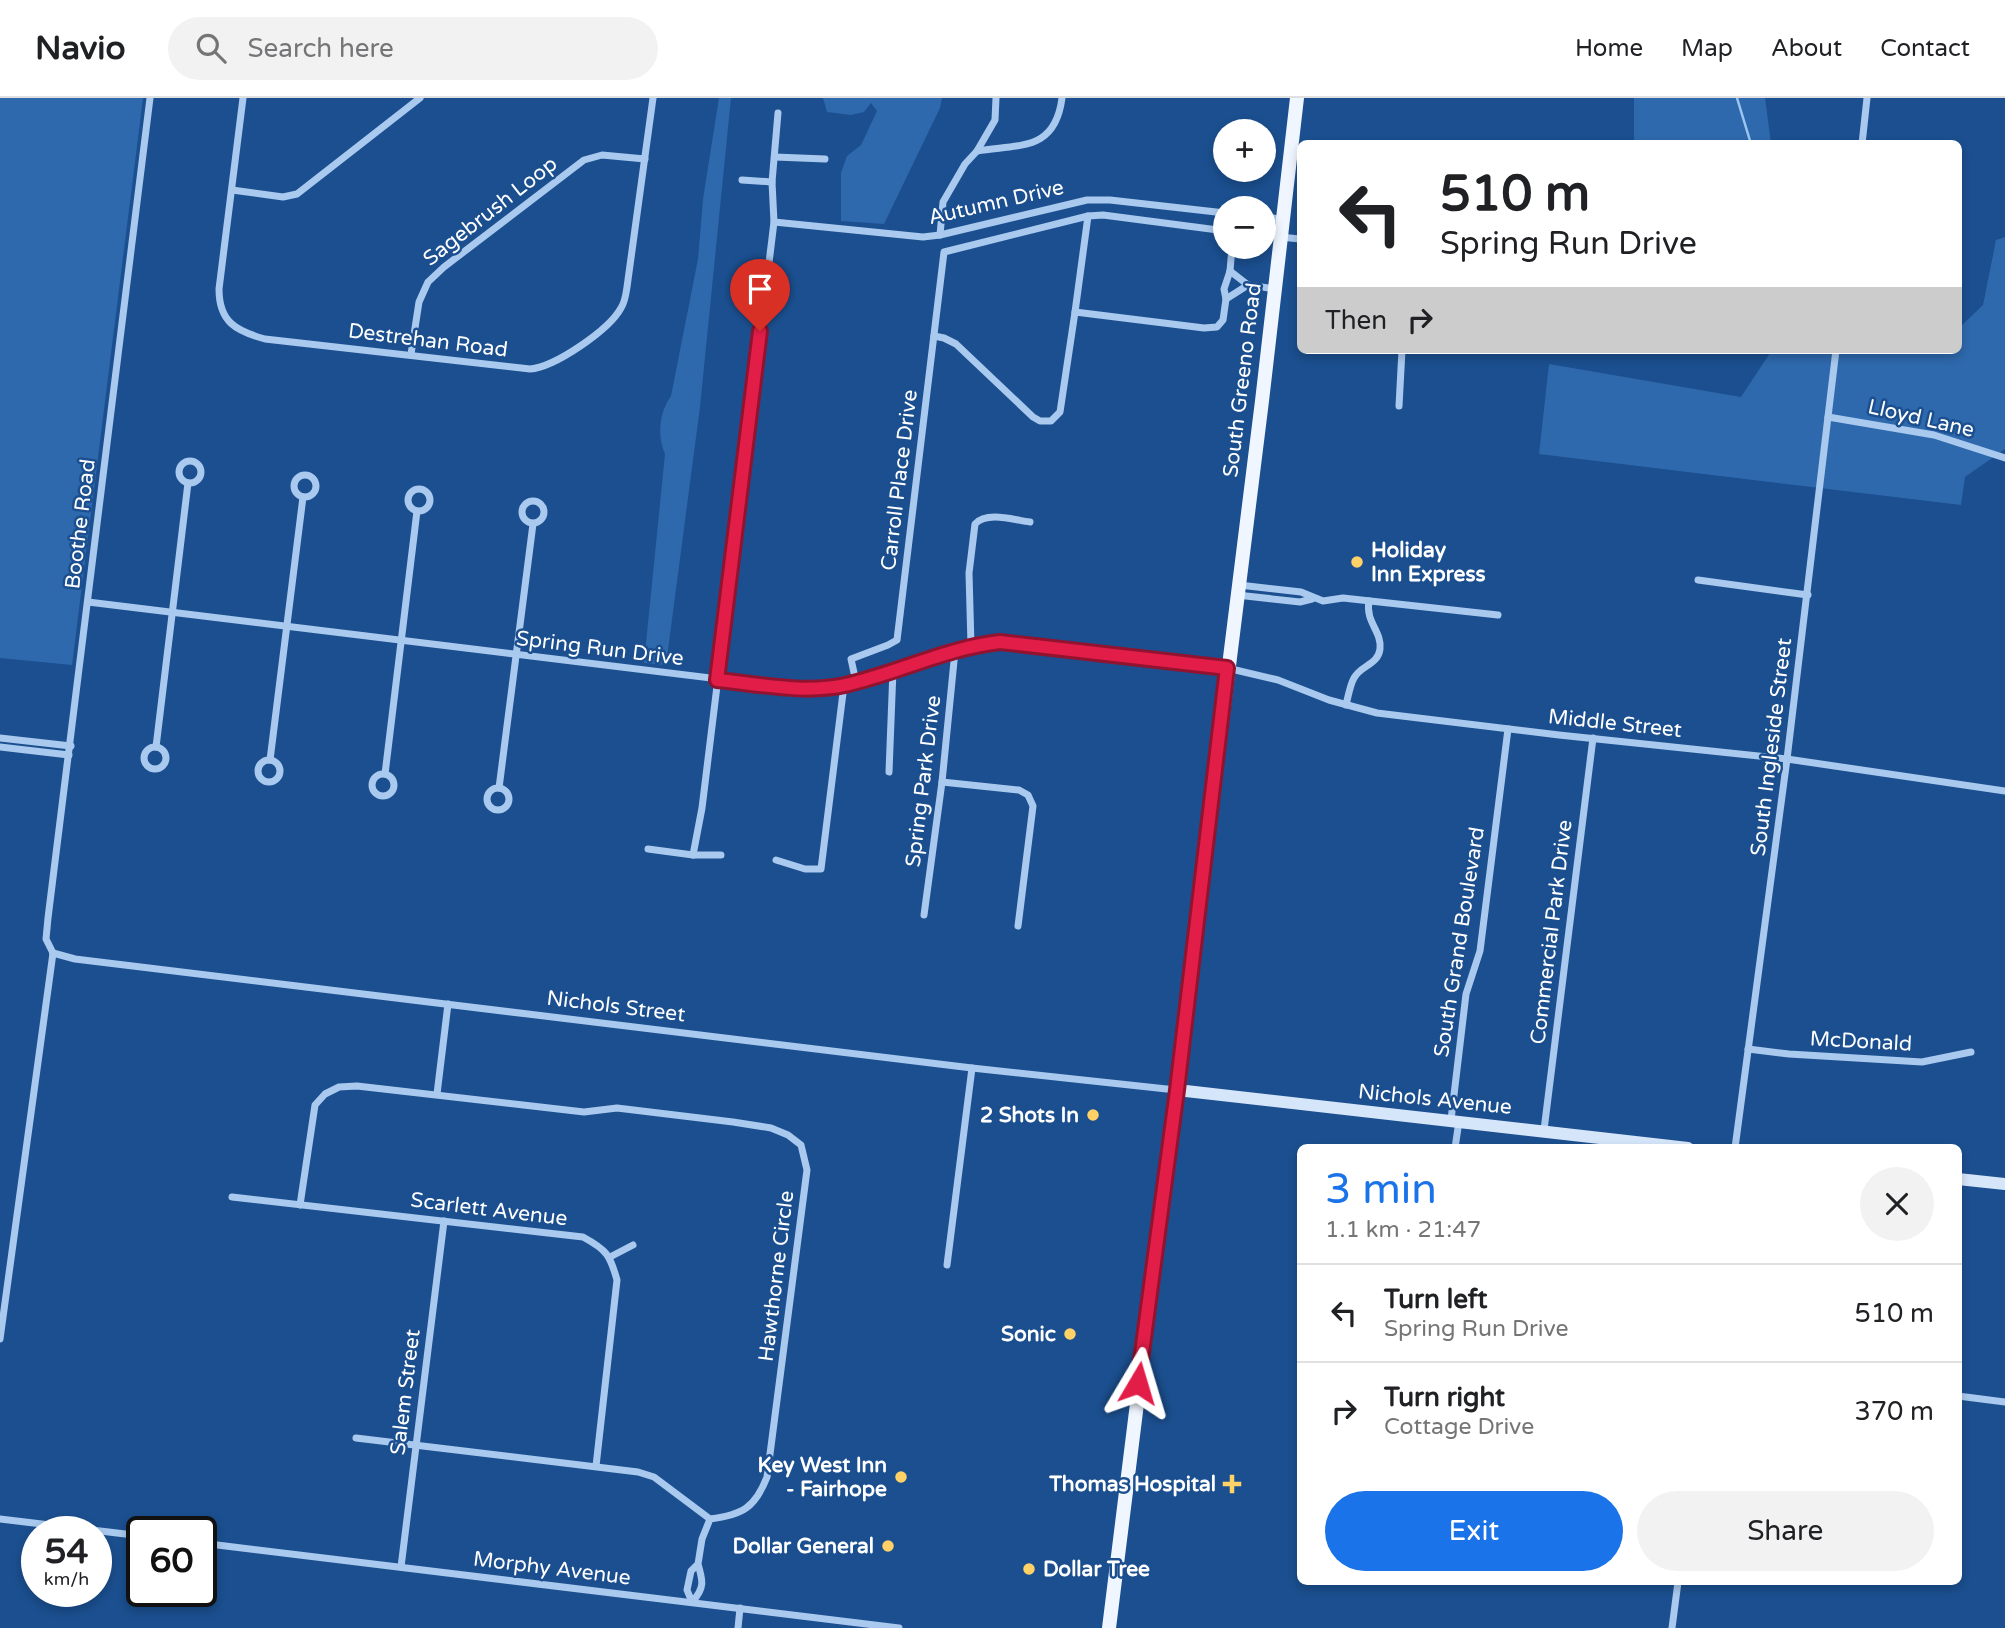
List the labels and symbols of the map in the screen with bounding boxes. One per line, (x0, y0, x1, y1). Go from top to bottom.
street label: Sagebrush Loop (418, 151, 562, 271)
street label: Autumn Drive (926, 175, 1066, 230)
pin (730, 259, 790, 331)
street label: South Greeno Road (1218, 281, 1267, 479)
street label: Destrehan Road (347, 318, 509, 363)
street label: Carroll Place Drive (876, 388, 923, 572)
street label: Lloyd Lane (1865, 394, 1977, 443)
street label: Boothe Road (60, 458, 101, 591)
place label: Holiday Inn Express (1371, 538, 1486, 587)
marker: Holiday Inn Express (1349, 554, 1365, 570)
street label: Spring Run Drive (515, 626, 685, 671)
street label: South Ingleside Street (1746, 637, 1797, 858)
street label: Spring Park Drive (901, 694, 946, 868)
street label: Middle Street (1547, 704, 1683, 743)
street label: Commercial Park Drive (1525, 818, 1578, 1046)
street label: South Grand Boulevard (1429, 825, 1490, 1059)
street label: Nichols Street (545, 986, 687, 1027)
street label: McDonald (1809, 1026, 1913, 1057)
street label: Nichols Avenue (1357, 1079, 1513, 1120)
place label: 2 Shots In (980, 1103, 1079, 1128)
marker: 2 Shots In (1085, 1107, 1101, 1123)
street label: Scarlett Avenue (409, 1187, 569, 1232)
street label: Hawthorne Circle (754, 1189, 799, 1363)
place label: Sonic (1001, 1322, 1056, 1347)
marker: Sonic (1062, 1326, 1078, 1342)
street label: Salem Street (385, 1328, 426, 1456)
position arrow (1101, 1346, 1175, 1420)
place label: Key West Inn - Fairhope (757, 1453, 887, 1502)
marker: Key West Inn - Fairhope (893, 1469, 909, 1485)
place label: Thomas Hospital (1048, 1472, 1216, 1497)
marker: Thomas Hospital (1222, 1474, 1242, 1494)
speed limit sign: 60 (126, 1516, 217, 1607)
place label: Dollar General (733, 1534, 874, 1559)
marker: Dollar General (880, 1538, 896, 1554)
street label: Morphy Avenue (472, 1546, 632, 1591)
place label: Dollar Tree (1043, 1557, 1150, 1582)
marker: Dollar Tree (1021, 1561, 1037, 1577)

